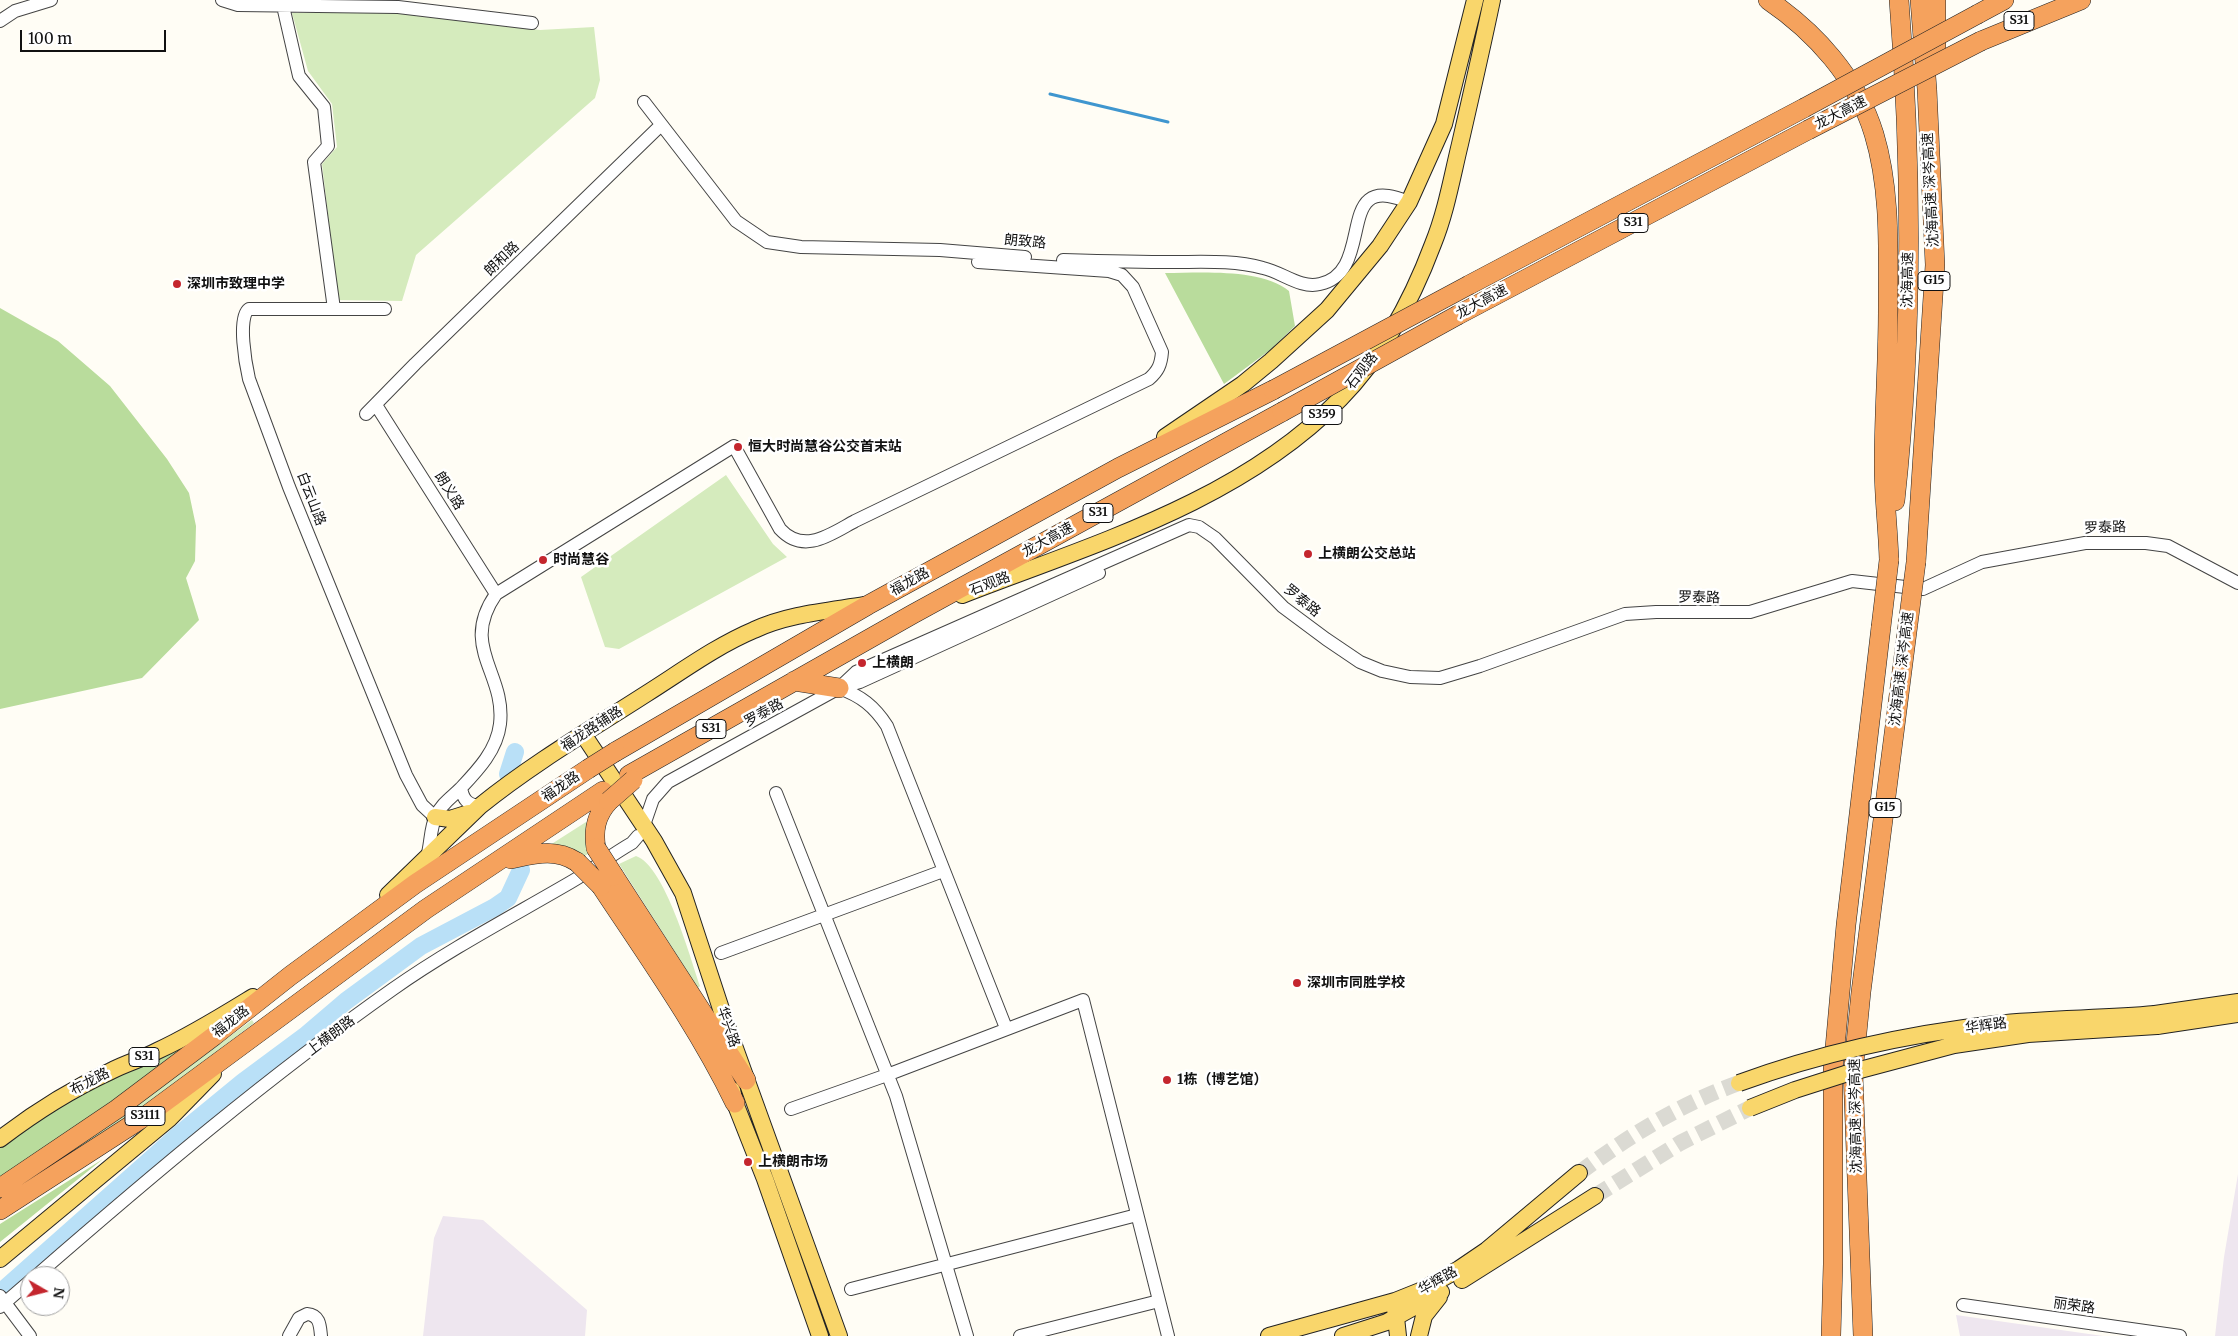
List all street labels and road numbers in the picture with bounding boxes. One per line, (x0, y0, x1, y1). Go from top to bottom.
road number: S31 (2004, 12, 2034, 30)
street label: 龙大高速 (1812, 93, 1870, 133)
street label: 沈海高速 深岑高速 (1920, 132, 1942, 248)
road number: S31 (1618, 214, 1648, 232)
street label: 朗致路 (1003, 232, 1047, 252)
street label: 朗和路 (481, 238, 523, 280)
street label: 沈海高速 (1899, 252, 1917, 308)
road number: G15 (1918, 272, 1950, 290)
street label: 龙大高速 (1453, 281, 1511, 323)
street label: 石观路 (1342, 349, 1382, 393)
road number: S359 (1302, 406, 1342, 424)
street label: 朗义路 (431, 469, 467, 513)
street label: 白云山路 (293, 470, 329, 528)
road number: S31 (1083, 503, 1113, 522)
street label: 龙大高速 (1019, 519, 1077, 561)
street label: 罗泰路 (2084, 519, 2126, 537)
street label: 福龙路 (888, 564, 932, 600)
street label: 石观路 (967, 569, 1013, 599)
street label: 罗泰路 (1280, 581, 1324, 621)
street label: 罗泰路 (1678, 589, 1720, 607)
street label: 沈海高速 深岑高速 (1887, 611, 1917, 727)
street label: 罗泰路 (742, 695, 786, 731)
street label: 福龙路辅路 (558, 703, 626, 755)
road number: S31 (696, 720, 726, 739)
street label: 福龙路 (539, 768, 583, 806)
road number: G15 (1869, 798, 1901, 818)
street label: 福龙路 (209, 1002, 253, 1042)
street label: 华兴路 (713, 1004, 743, 1050)
street label: 上横朗路 (304, 1012, 358, 1060)
street label: 华辉路 (1964, 1015, 2008, 1037)
road number: S31 (129, 1048, 159, 1066)
street label: 沈海高速 深岑高速 (1847, 1058, 1865, 1174)
street label: 布龙路 (68, 1065, 112, 1099)
road number: S3111 (125, 1106, 165, 1126)
street label: 华辉路 (1416, 1263, 1460, 1299)
street label: 丽荣路 (2052, 1295, 2096, 1317)

